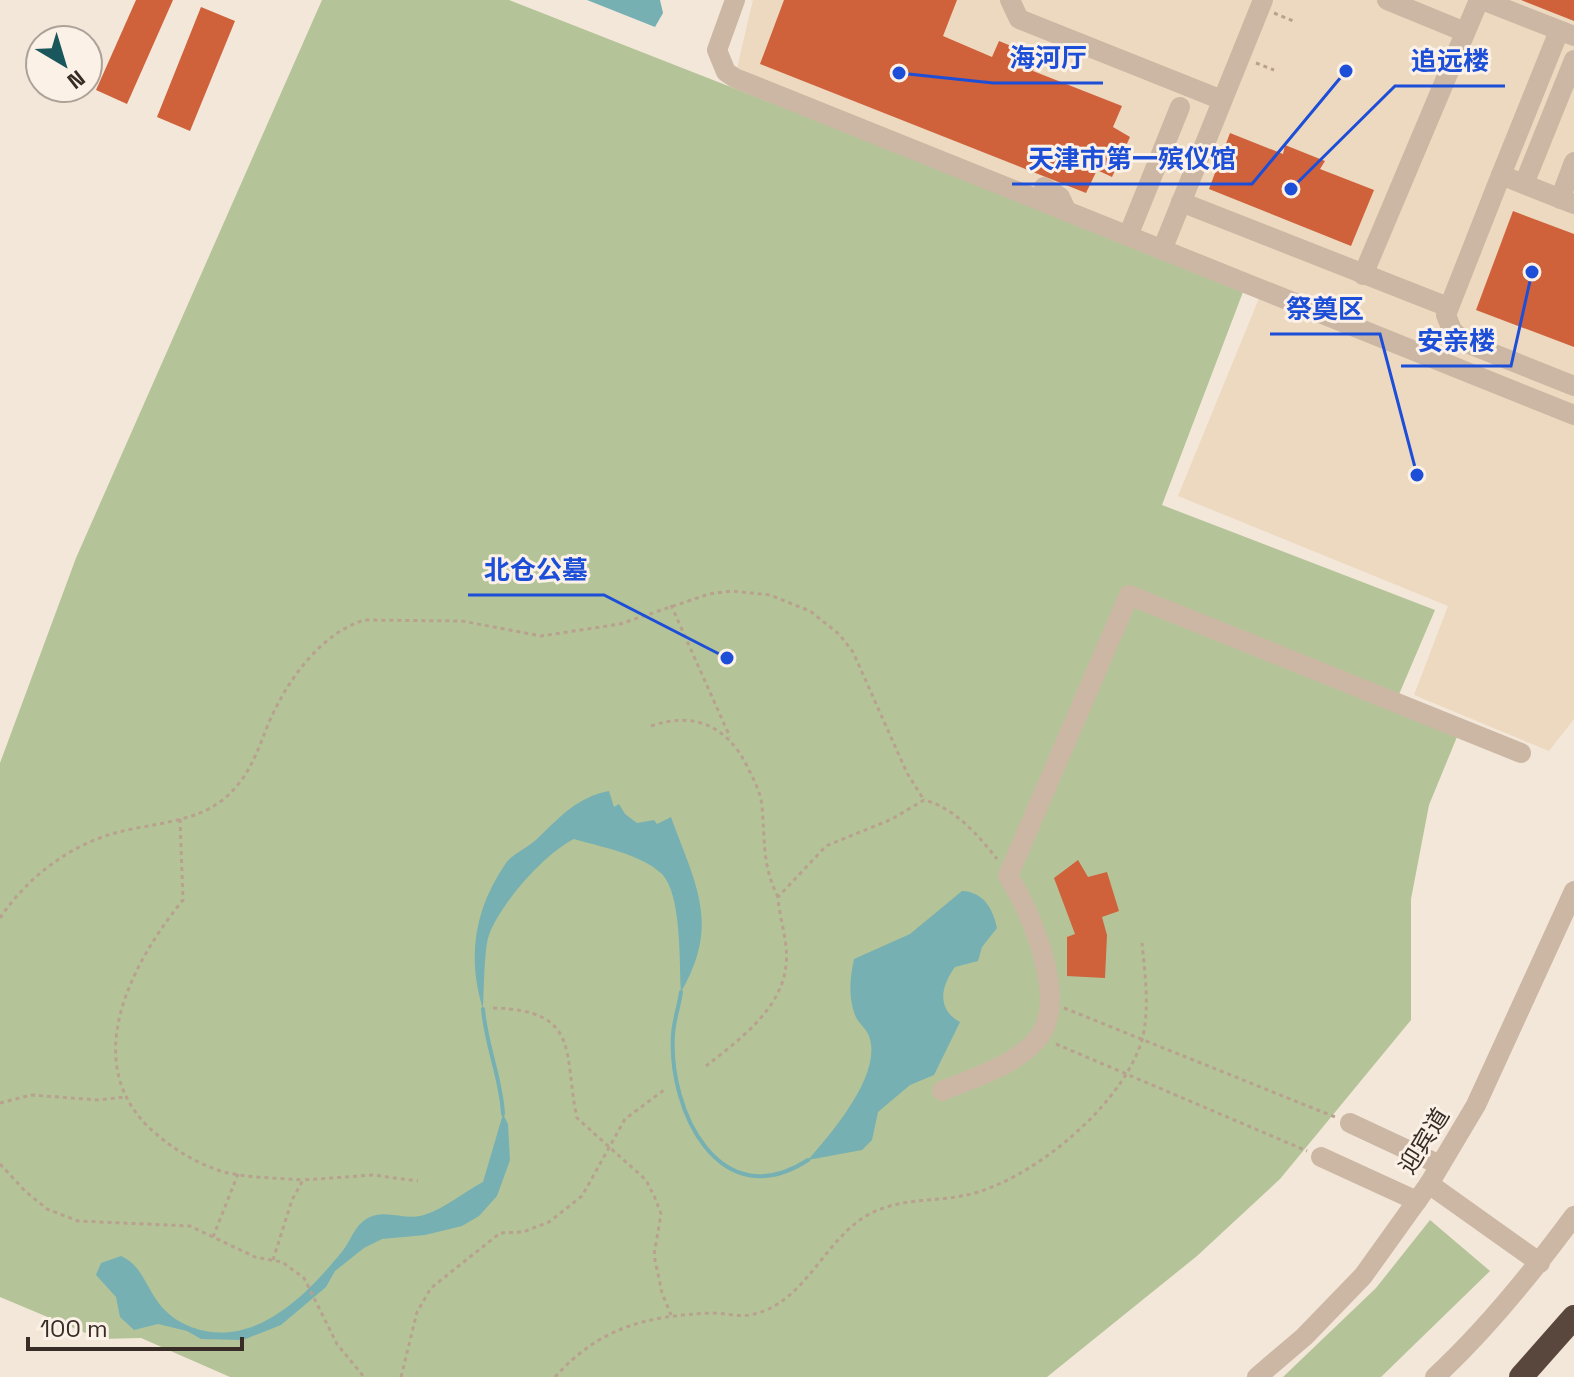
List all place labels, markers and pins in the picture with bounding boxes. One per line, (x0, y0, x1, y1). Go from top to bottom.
callout: 海河厅 (993, 33, 1103, 83)
callout: 追远楼 (1395, 36, 1505, 86)
callout: 天津市第一殡仪馆 (1012, 134, 1252, 184)
callout: 祭奠区 (1270, 284, 1380, 334)
callout: 安亲楼 (1401, 316, 1511, 366)
callout: 北仓公墓 (468, 545, 604, 595)

